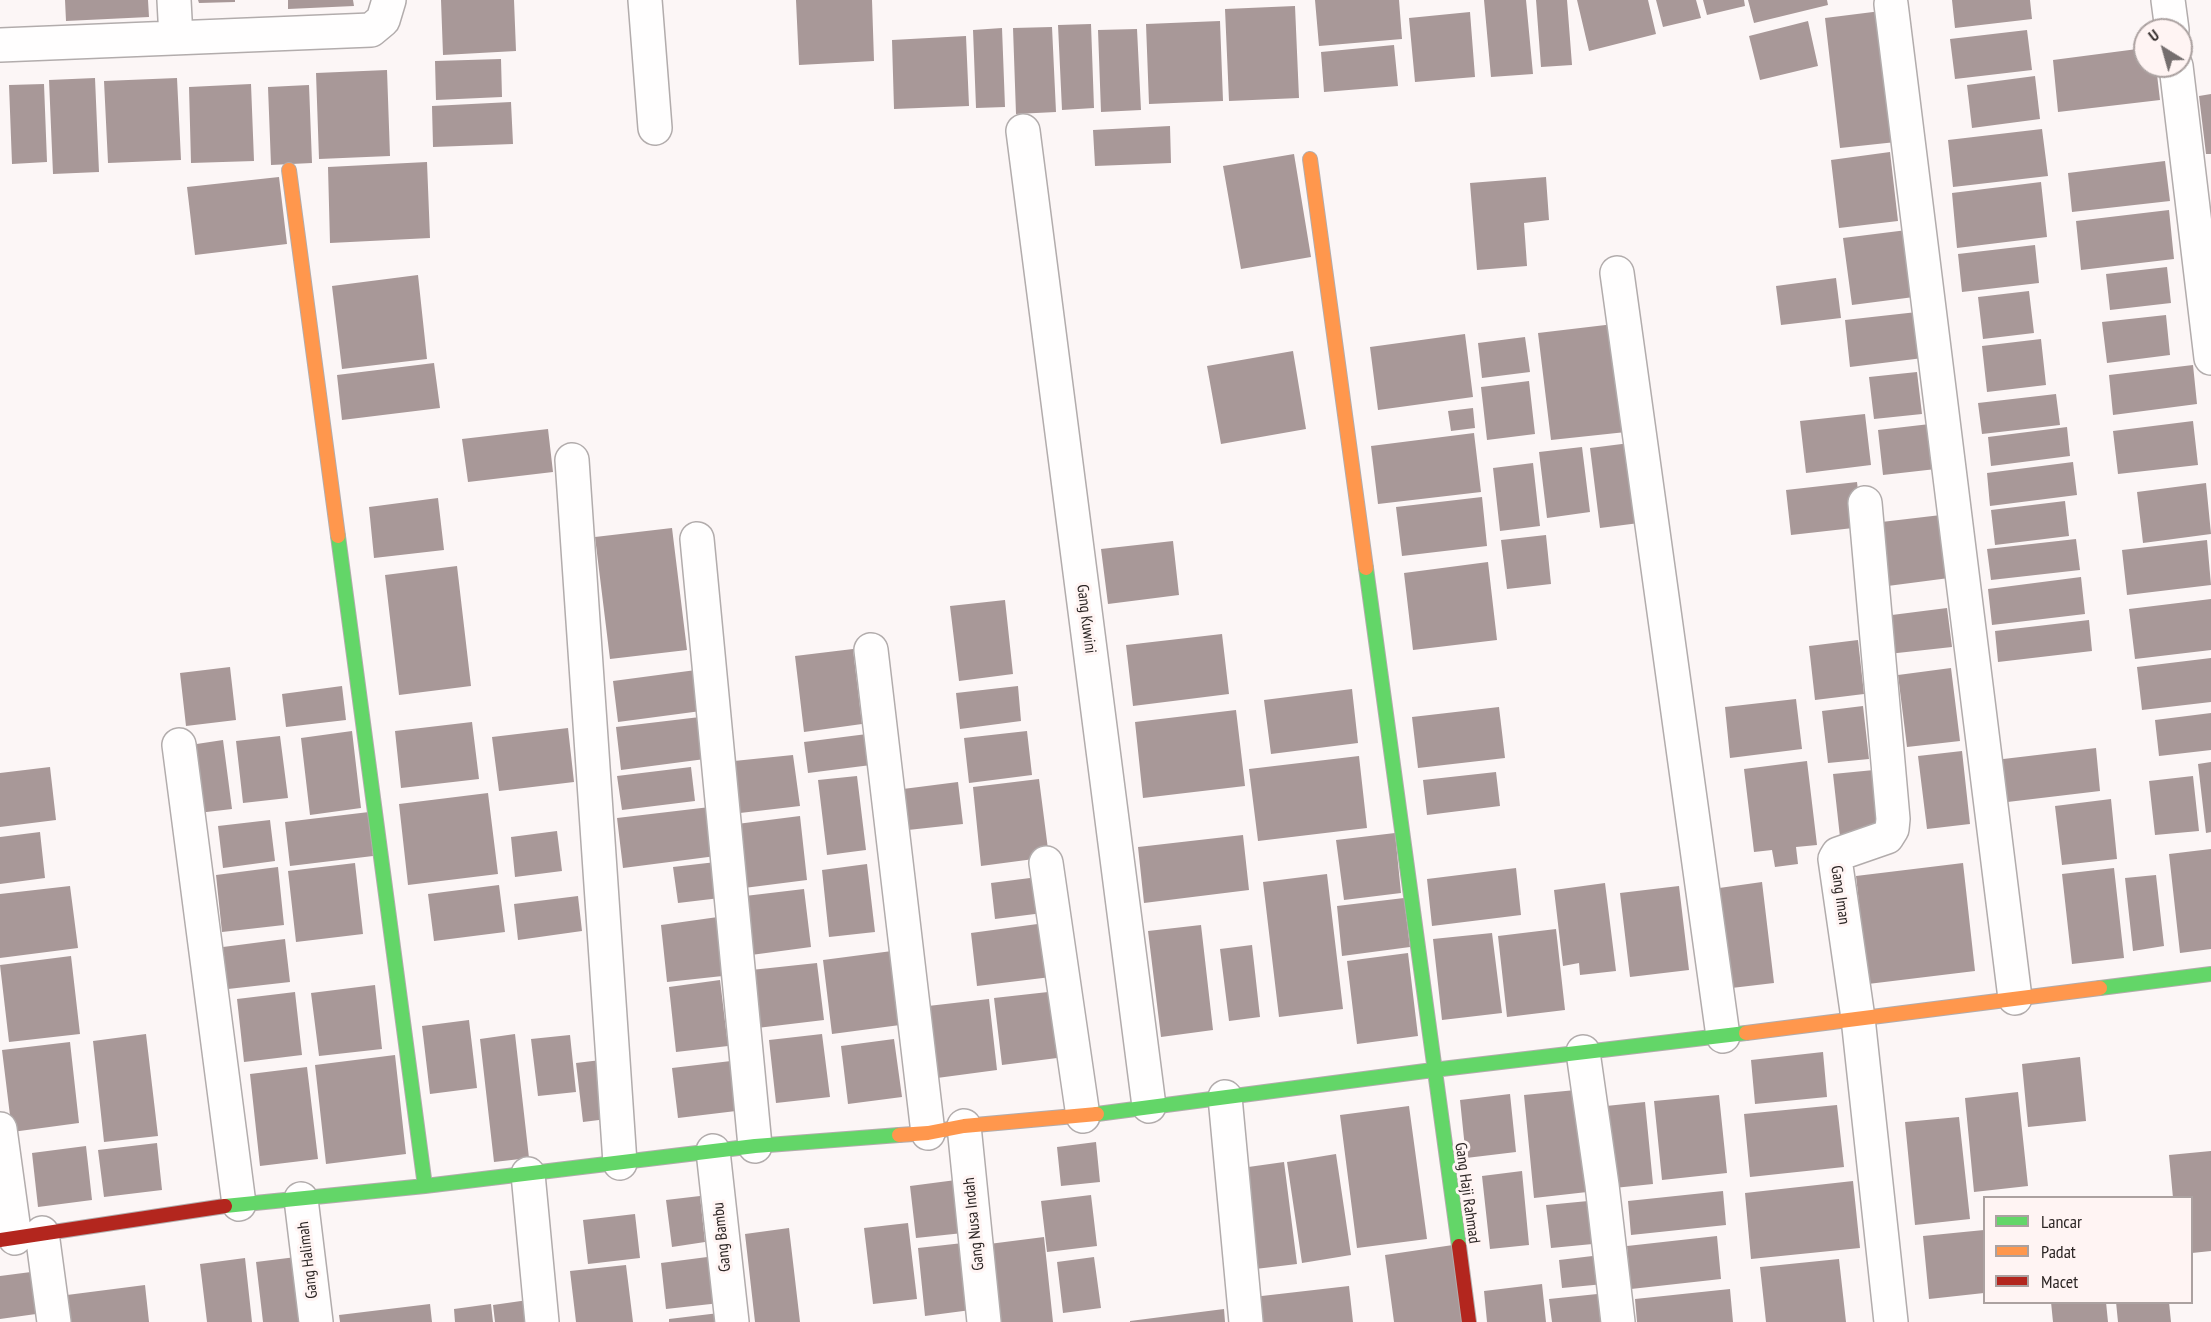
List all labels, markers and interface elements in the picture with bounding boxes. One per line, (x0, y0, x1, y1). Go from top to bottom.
north arrow (2133, 18, 2193, 78)
text: U (2144, 25, 2163, 46)
street label: Gang Kuwini (1072, 583, 1100, 655)
street label: Gang Iman (1826, 864, 1854, 926)
street label: Gang Haji Rahmad (1450, 1141, 1484, 1245)
street label: Gang Nusa Indah (960, 1177, 988, 1271)
legend (1983, 1196, 2193, 1304)
street label: Gang Bambu (709, 1201, 735, 1273)
text: Lancar (2041, 1210, 2082, 1233)
street label: Gang Halimah (294, 1220, 322, 1300)
text: Padat (2041, 1240, 2076, 1263)
text: Macet (2041, 1270, 2078, 1293)

